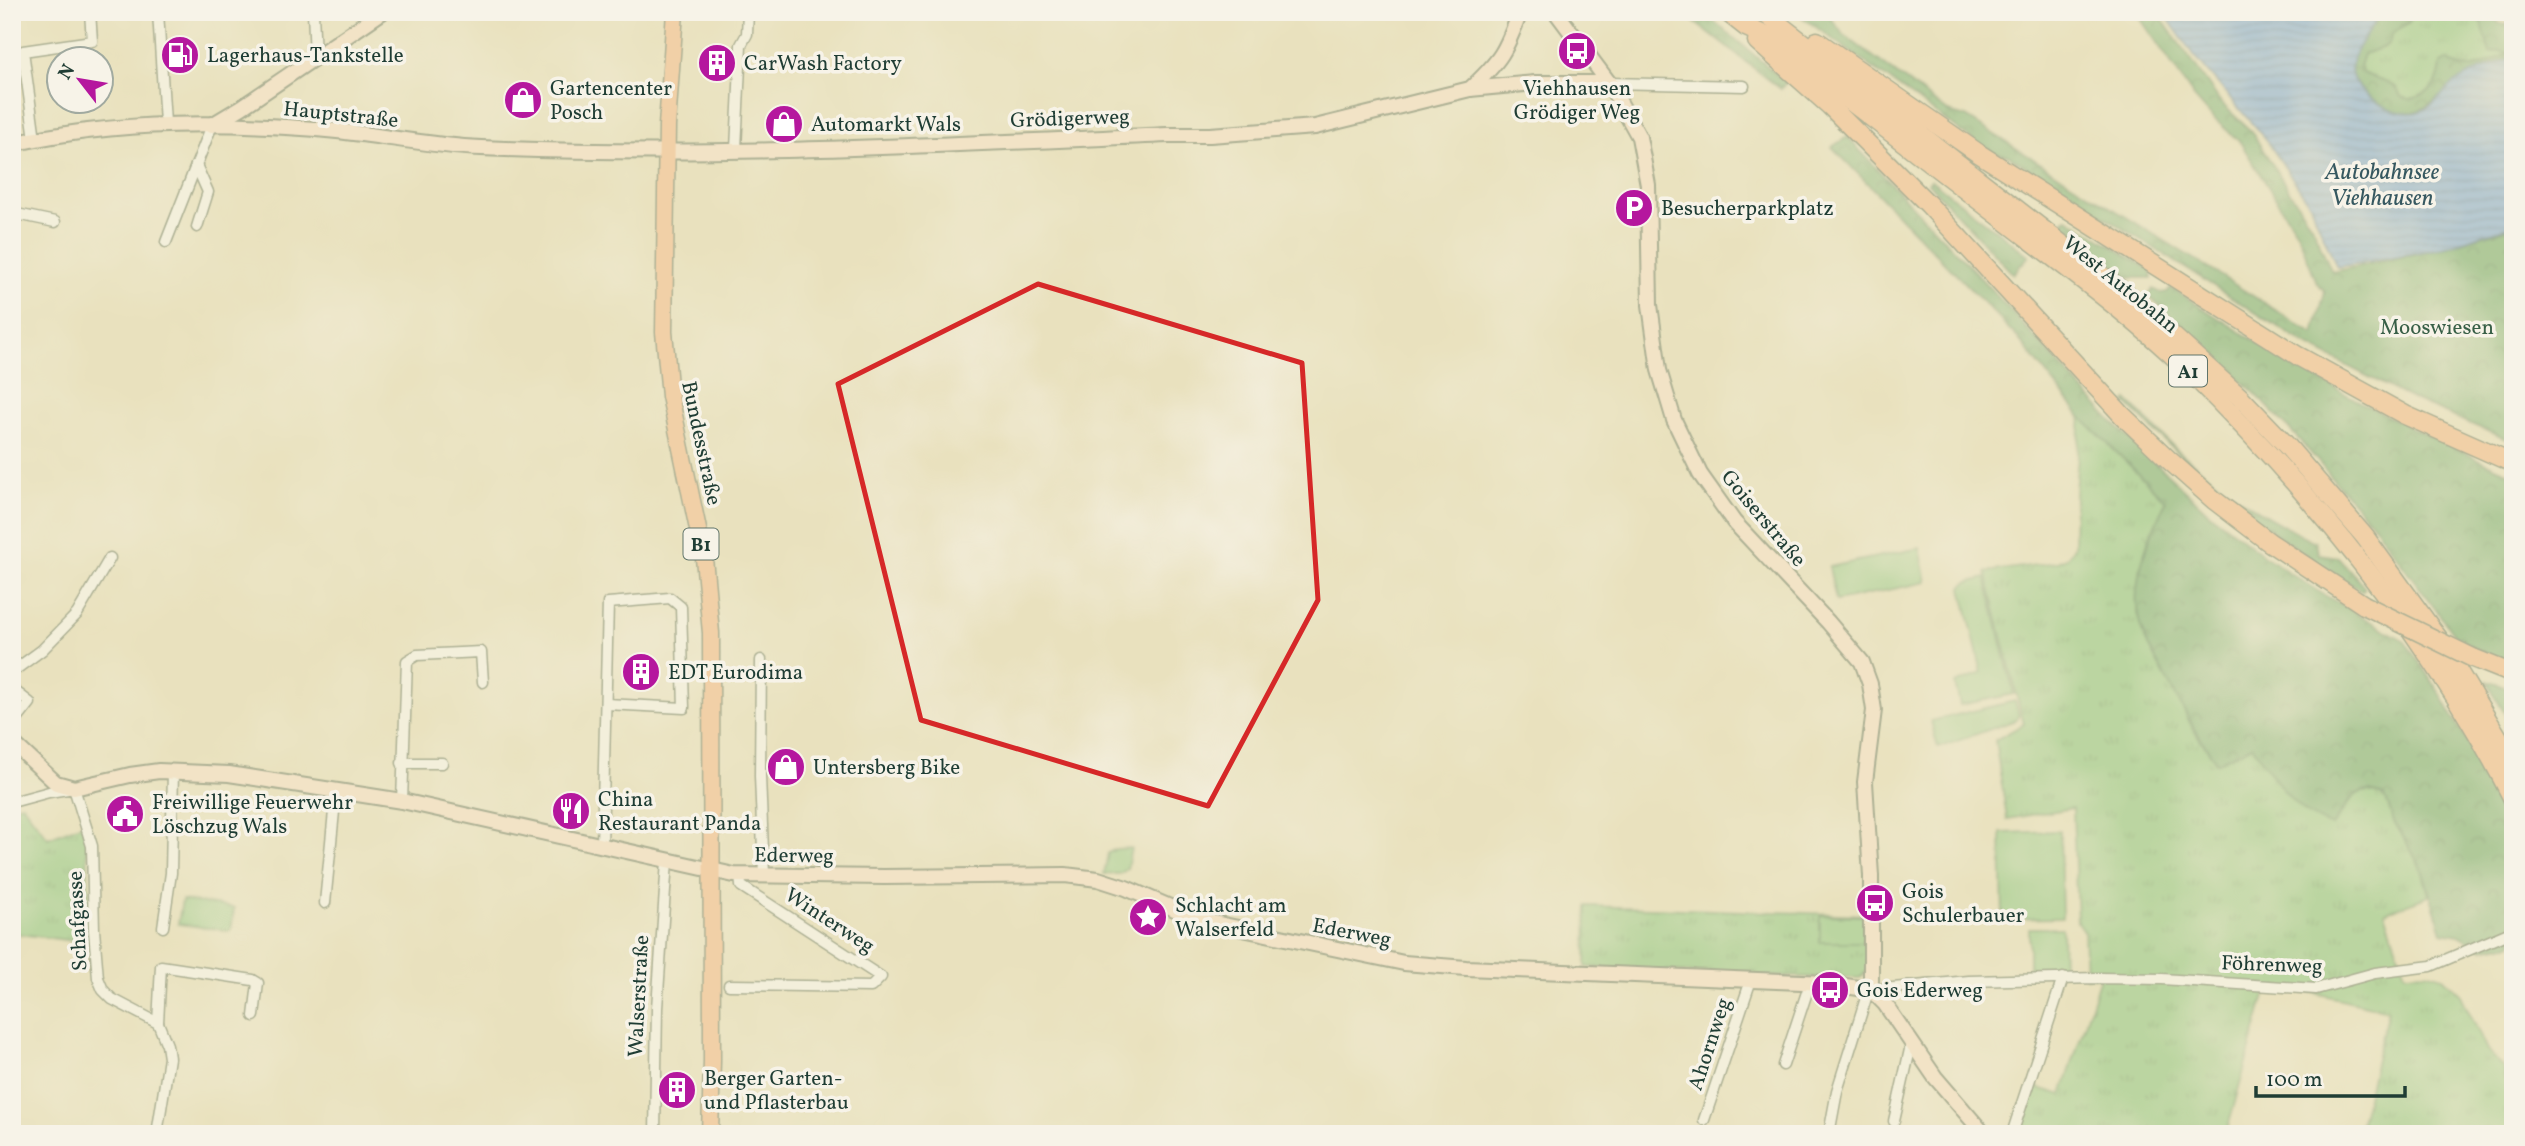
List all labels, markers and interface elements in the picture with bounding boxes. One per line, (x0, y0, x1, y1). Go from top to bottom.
bus stop icon: Viehhausen Grödiger Weg (1556, 30, 1598, 72)
fuel station icon: Lagerhaus-Tankstelle (159, 34, 201, 76)
place label: Lagerhaus-Tankstelle (207, 42, 404, 71)
building icon: CarWash Factory (696, 42, 738, 84)
north arrow (46, 46, 116, 116)
place label: CarWash Factory (744, 50, 902, 79)
text: N (52, 59, 82, 85)
place label: Gartencenter Posch (550, 75, 672, 128)
place label: Viehhausen Grödiger Weg (1514, 75, 1640, 128)
shop icon: Gartencenter Posch (502, 79, 544, 121)
street label: Hauptstraße (282, 95, 400, 136)
shop icon: Automarkt Wals (763, 103, 805, 145)
street label: Grödigerweg (1010, 103, 1130, 136)
place label: Automarkt Wals (811, 111, 961, 140)
water label: Autobahnsee Viehhausen (2324, 157, 2440, 215)
parking icon: Besucherparkplatz (1613, 187, 1655, 229)
place label: Besucherparkplatz (1661, 195, 1834, 224)
street label: West Autobahn (2056, 229, 2184, 341)
park label: Mooswiesen (2380, 314, 2494, 343)
road number: A1 (2169, 356, 2207, 386)
street label: Bundesstraße (673, 378, 728, 508)
street label: Goiserstraße (1714, 464, 1812, 574)
road number: B1 (684, 528, 718, 559)
building icon: EDT Eurodima (620, 651, 662, 693)
place label: EDT Eurodima (668, 659, 803, 688)
shop icon: Untersberg Bike (765, 746, 807, 788)
place label: Untersberg Bike (813, 754, 960, 783)
place label: China Restaurant Panda (598, 786, 761, 839)
place label: Freiwillige Feuerwehr Löschzug Wals (152, 789, 353, 842)
restaurant icon: China Restaurant Panda (550, 790, 592, 832)
public building icon: Freiwillige Feuerwehr Löschzug Wals (104, 793, 146, 835)
street label: Ederweg (754, 841, 834, 872)
street label: Schafgasse (61, 870, 96, 972)
place label: Gois Schulerbauer (1902, 878, 2025, 931)
street label: Winterweg (779, 881, 880, 961)
bus stop icon: Gois Schulerbauer (1854, 882, 1896, 924)
place label: Schlacht am Walserfeld (1175, 892, 1287, 945)
place icon: Schlacht am Walserfeld (1127, 896, 1169, 938)
street label: Ederweg (1310, 912, 1394, 955)
street label: Walserstraße (622, 934, 657, 1058)
street label: Föhrenweg (2221, 949, 2323, 982)
bus stop icon: Gois Ederweg (1809, 969, 1851, 1011)
place label: Gois Ederweg (1857, 977, 1983, 1006)
street label: Ahornweg (1682, 994, 1739, 1094)
scale bar (2256, 1055, 2404, 1099)
place label: Berger Garten- und Pflasterbau (704, 1065, 849, 1118)
text: 100 m (2266, 1066, 2323, 1095)
building icon: Berger Garten- und Pflasterbau (656, 1069, 698, 1111)

